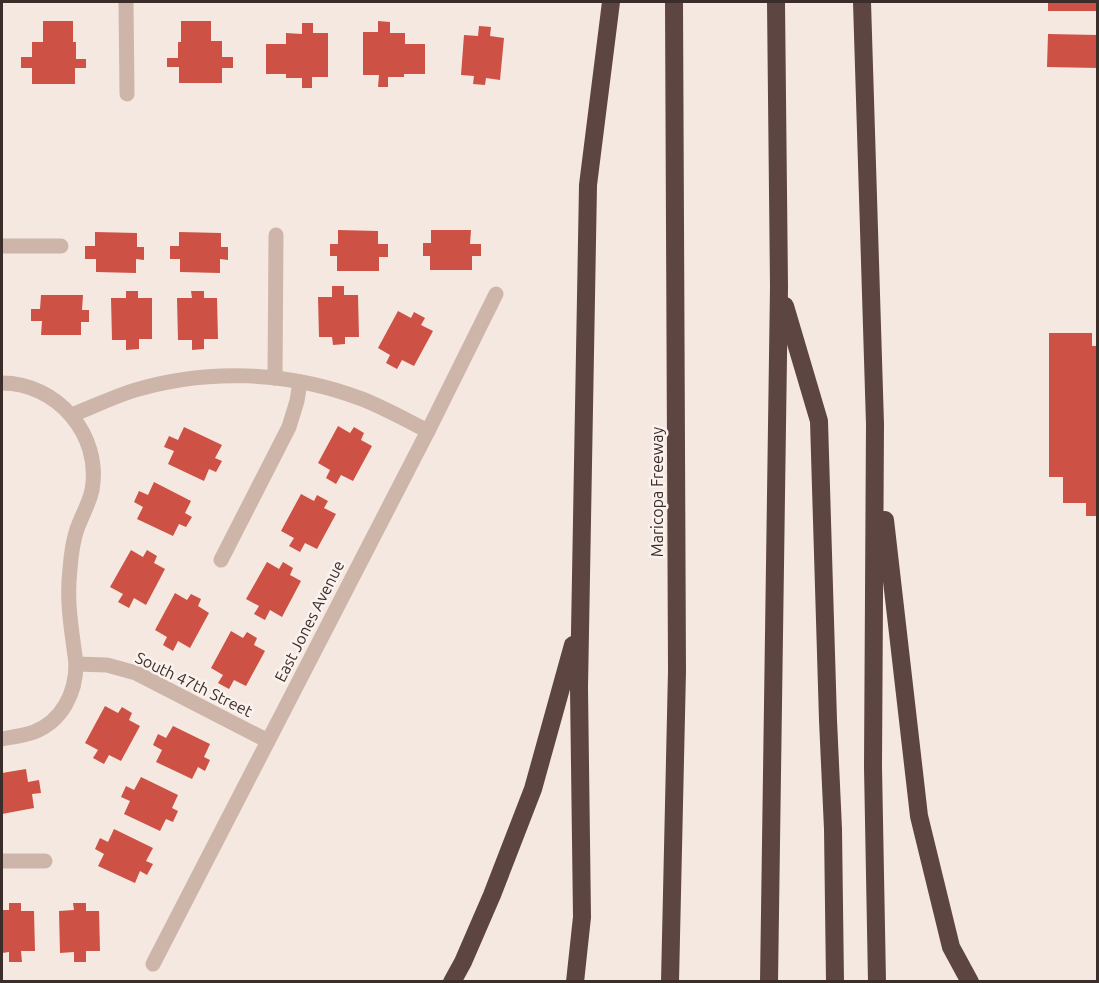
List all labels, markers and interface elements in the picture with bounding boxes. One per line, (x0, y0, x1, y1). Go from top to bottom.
street label: Maricopa Freeway (648, 427, 666, 557)
street label: East Jones Avenue (271, 557, 347, 685)
street label: South 47th Street (133, 648, 256, 720)

